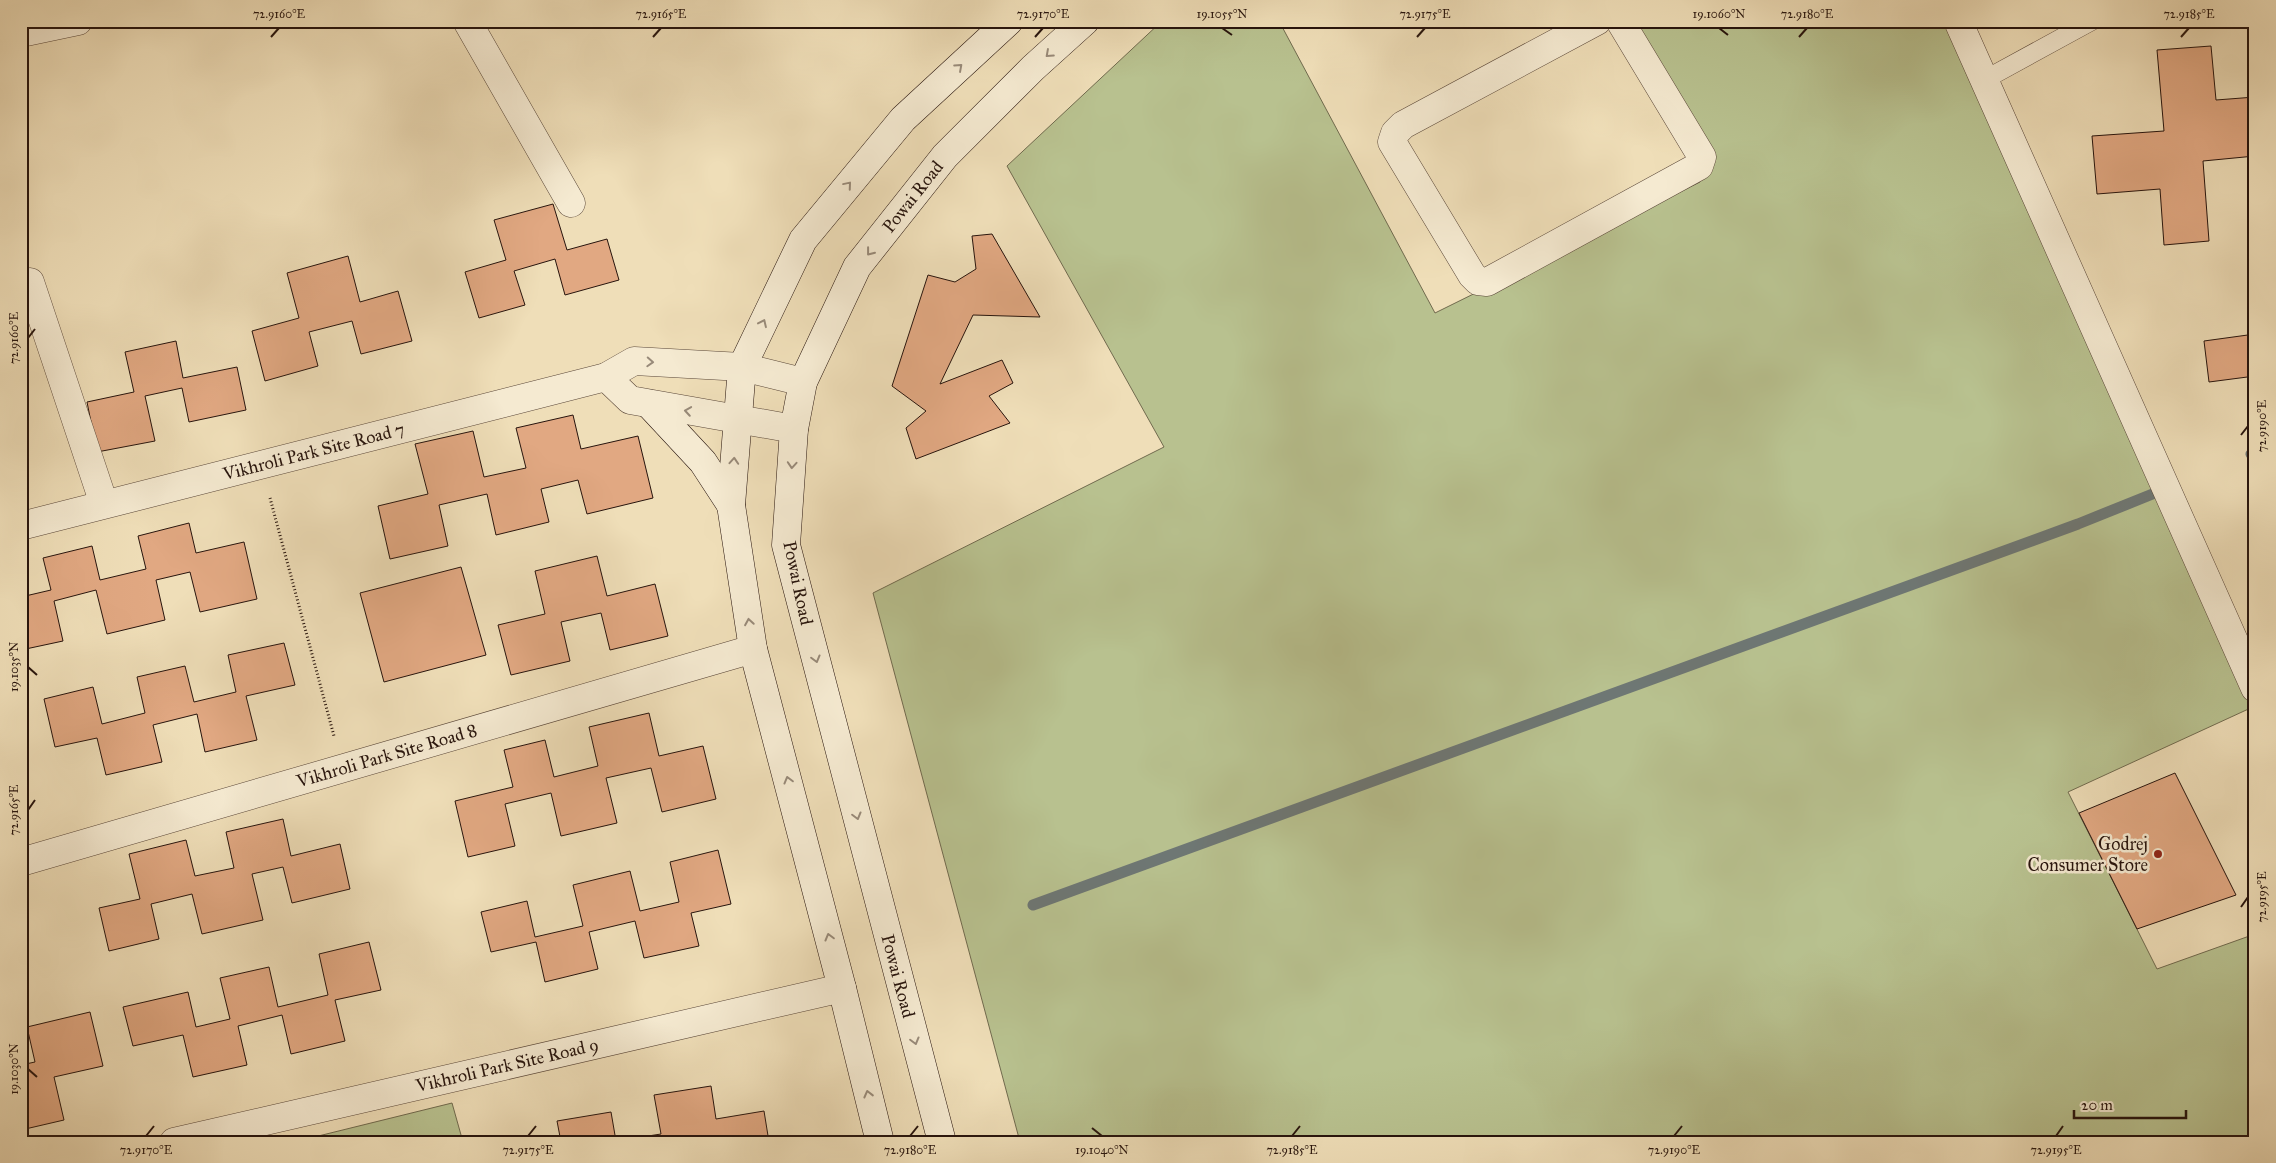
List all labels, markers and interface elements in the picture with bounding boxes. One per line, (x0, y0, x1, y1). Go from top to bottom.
text: 72.9160°E (253, 7, 305, 21)
text: 72.9165°E (636, 7, 687, 21)
text: 72.9170°E (1017, 7, 1070, 21)
text: 19.1055°N (1197, 7, 1247, 21)
text: 72.9175°E (1399, 7, 1451, 21)
text: 19.1060°N (1693, 7, 1745, 21)
text: 72.9180°E (1781, 7, 1834, 21)
text: 72.9185°E (2163, 7, 2215, 21)
one-way arrow (1045, 48, 1054, 57)
one-way arrow (953, 64, 962, 73)
street label: Powai Road (878, 156, 948, 237)
one-way arrow (842, 182, 851, 191)
one-way arrow (867, 246, 875, 255)
text: 72.9160°E (7, 312, 21, 364)
one-way arrow (757, 319, 768, 328)
one-way arrow (647, 356, 655, 367)
text: 72.9190°E (2255, 399, 2269, 452)
one-way arrow (684, 406, 693, 416)
street label: Vikhroli Park Site Road 7 (220, 418, 407, 485)
one-way arrow (728, 457, 739, 465)
one-way arrow (786, 461, 797, 469)
street label: Powai Road (778, 539, 818, 627)
one-way arrow (744, 618, 755, 626)
text: 19.1035°N (7, 642, 21, 692)
one-way arrow (810, 654, 820, 662)
street label: Vikhroli Park Site Road 8 (293, 719, 480, 792)
one-way arrow (783, 776, 793, 784)
text: 72.9165°E (7, 784, 21, 835)
one-way arrow (851, 811, 861, 819)
place label: Godrej Consumer Store (2027, 833, 2148, 876)
marker: Godrej Consumer Store (2152, 848, 2164, 860)
text: 72.9195°E (2255, 871, 2269, 923)
one-way arrow (824, 932, 835, 941)
street label: Powai Road (876, 932, 920, 1020)
street label: Vikhroli Park Site Road 9 (413, 1033, 601, 1097)
one-way arrow (909, 1036, 920, 1045)
text: 19.1030°N (7, 1043, 21, 1095)
scale bar (2074, 1088, 2186, 1120)
one-way arrow (864, 1091, 874, 1099)
text: 20 m (2081, 1096, 2113, 1114)
text: 72.9170°E (120, 1143, 173, 1157)
text: 72.9175°E (502, 1143, 554, 1157)
text: 72.9180°E (884, 1143, 937, 1157)
text: 19.1040°N (1075, 1143, 1129, 1157)
text: 72.9185°E (1266, 1143, 1318, 1157)
text: 72.9190°E (1648, 1143, 1701, 1157)
text: 72.9195°E (2030, 1143, 2082, 1157)

